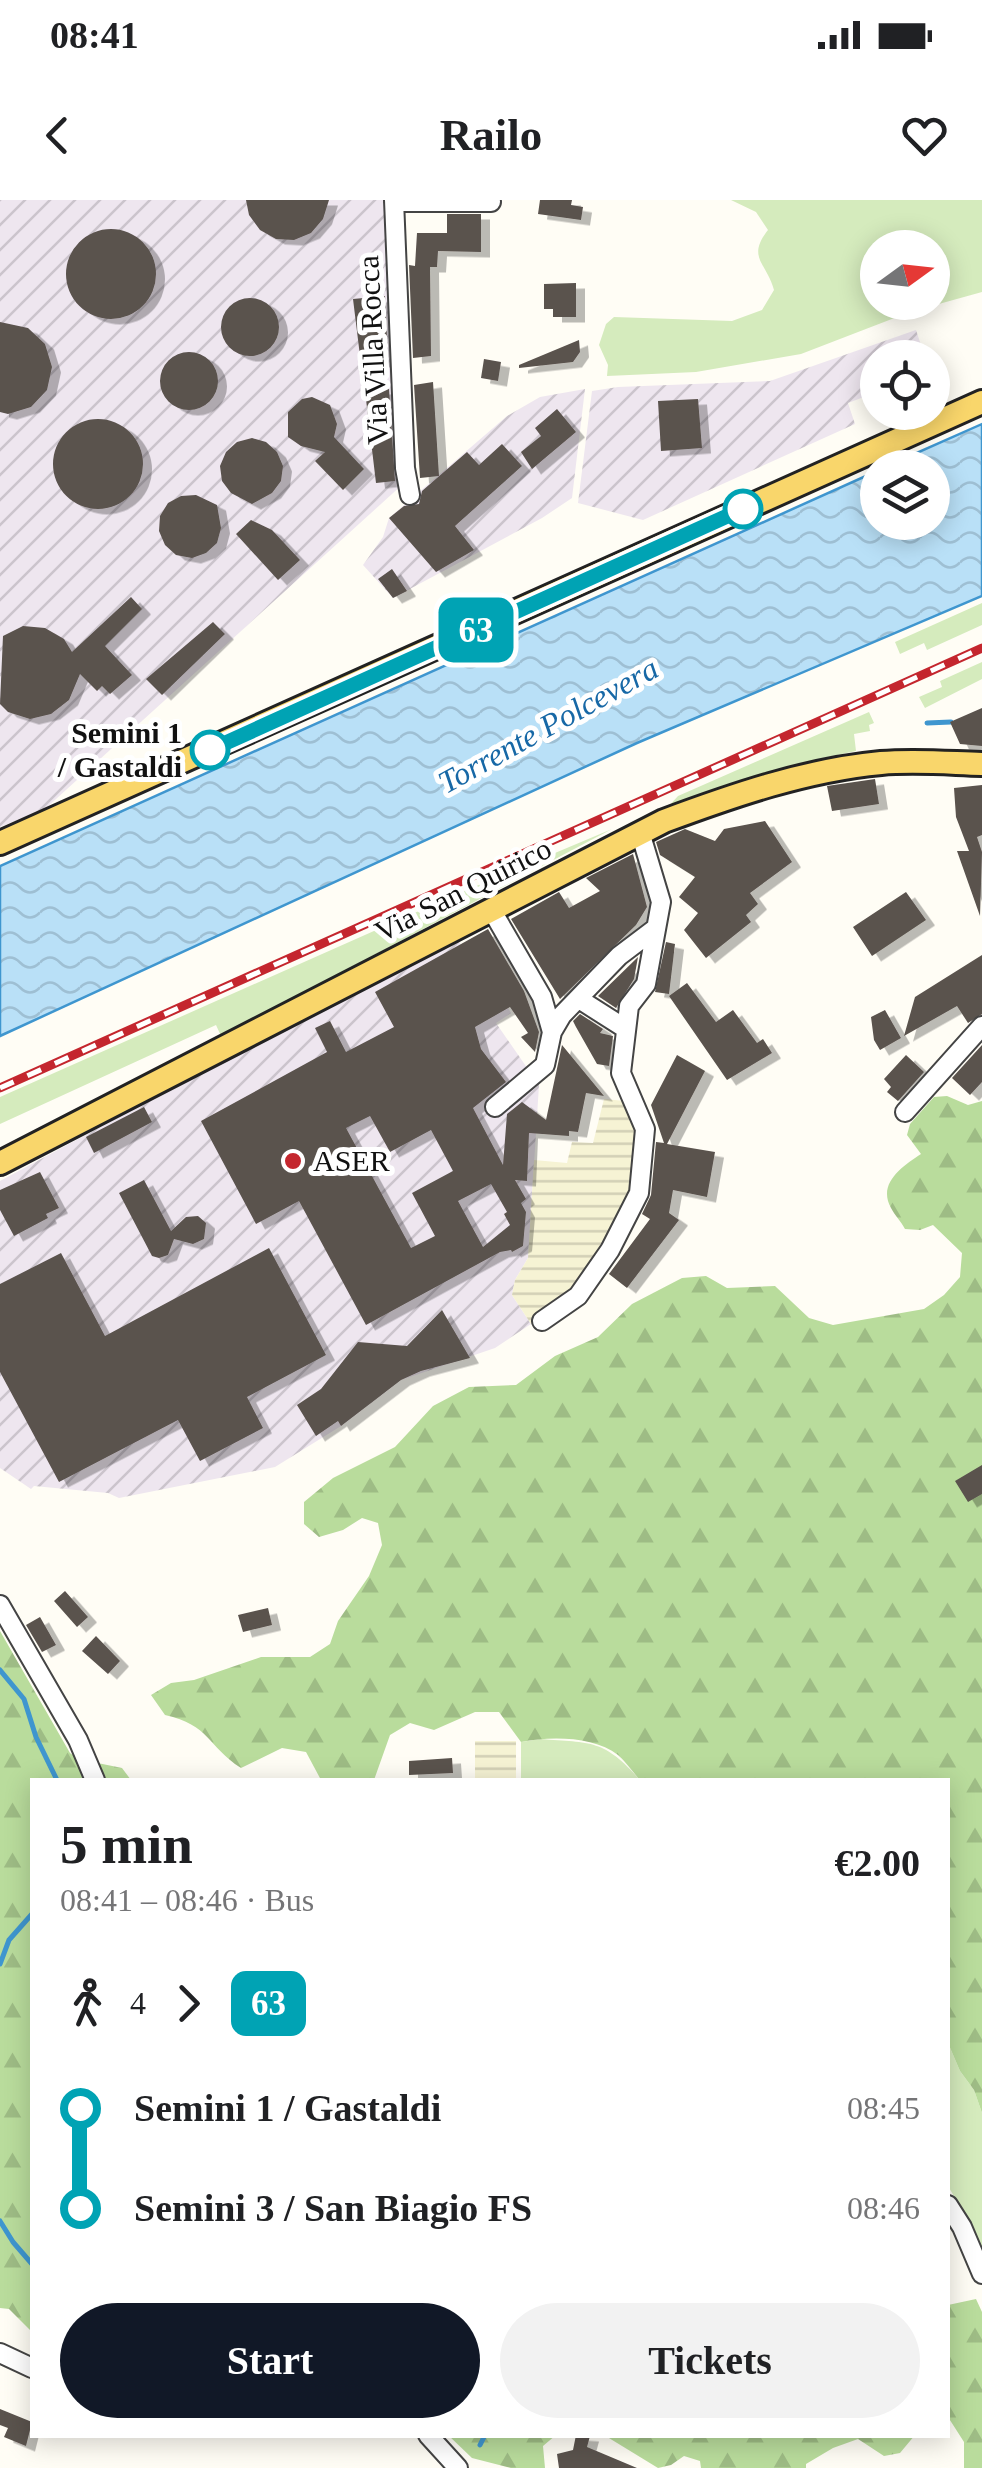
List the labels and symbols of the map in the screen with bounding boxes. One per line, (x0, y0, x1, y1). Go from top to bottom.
north arrow (860, 230, 950, 320)
street label: Via Villa Rocca (351, 255, 394, 445)
unlabelled marker (724, 490, 762, 528)
line badge: 63 (431, 598, 521, 662)
water label: Torrente Polcevera (432, 650, 664, 800)
place label: Semini 1 / Gastaldi (57, 716, 182, 783)
marker: Semini 1 / Gastaldi (191, 731, 229, 769)
street label: Via San Quirico (369, 831, 556, 948)
place label: ASER (313, 1144, 390, 1177)
marker: ASER (282, 1150, 304, 1172)

